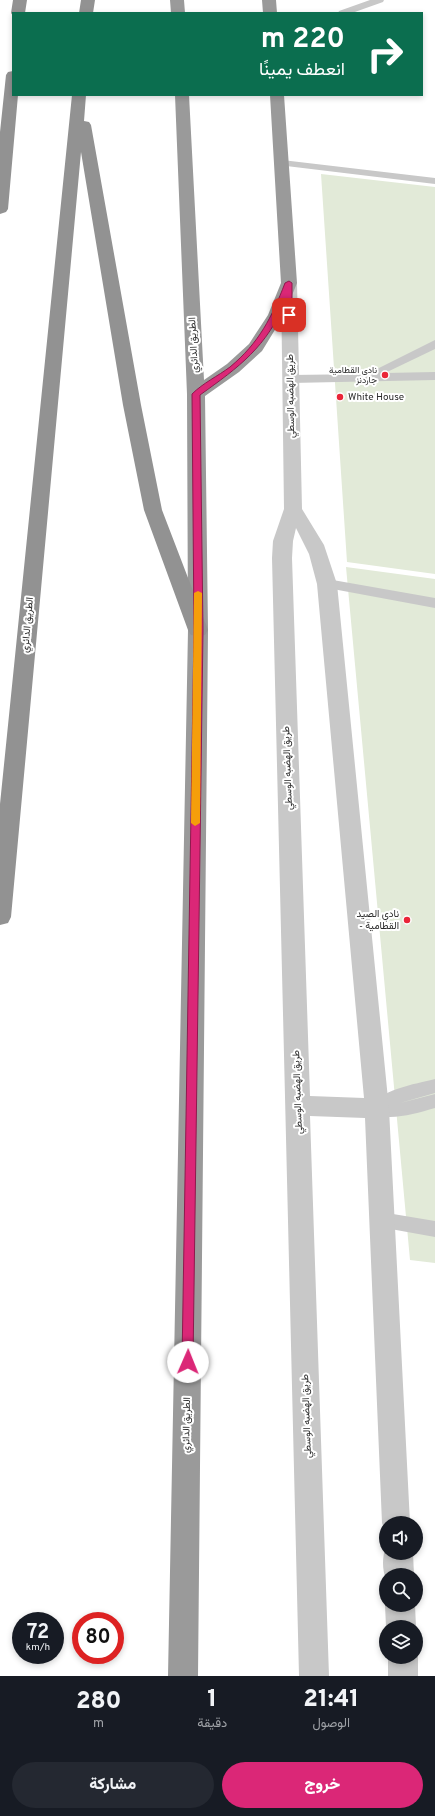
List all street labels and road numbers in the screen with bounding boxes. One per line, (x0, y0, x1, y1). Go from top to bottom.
street label: الطريق الدائري (186, 317, 203, 373)
street label: طريق الهضبه الوسطي (284, 353, 299, 438)
street label: الطريق الدائري (19, 597, 38, 653)
street label: طريق الهضبه الوسطي (280, 725, 297, 810)
street label: طريق الهضبه الوسطي (290, 1049, 307, 1134)
street label: طريق الهضبه الوسطي (299, 1373, 316, 1458)
street label: الطريق الدائري (180, 1397, 195, 1453)

